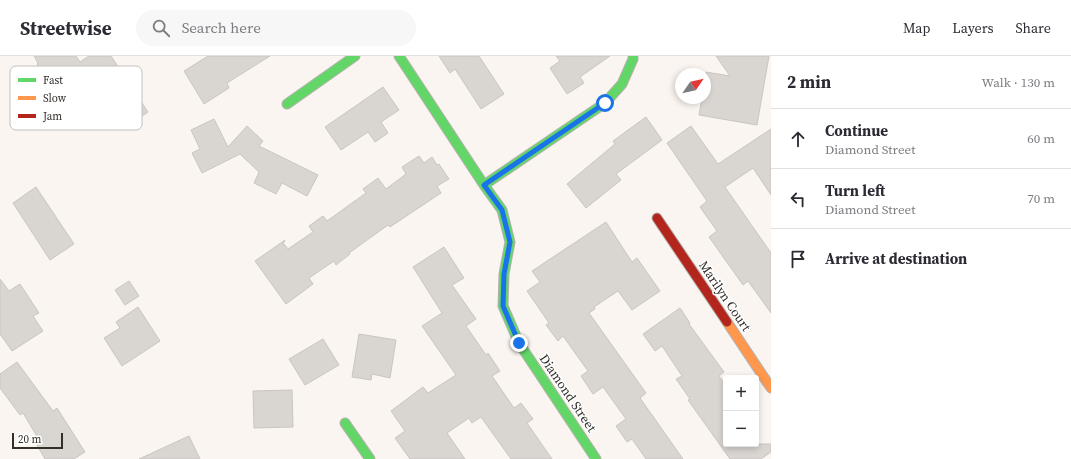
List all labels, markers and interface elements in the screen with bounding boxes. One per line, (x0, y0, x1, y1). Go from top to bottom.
search box (136, 10, 416, 46)
text: Streetwise (20, 15, 112, 41)
icon: search (150, 17, 172, 39)
text: Search here (182, 17, 261, 38)
text: Map (903, 18, 930, 38)
text: Layers (952, 18, 994, 38)
text: Share (1016, 18, 1051, 38)
legend (10, 66, 142, 130)
north arrow (675, 68, 711, 104)
text: 2 min (787, 70, 831, 94)
text: Fast (43, 73, 63, 88)
text: Walk · 130 m (982, 74, 1055, 91)
text: Slow (43, 91, 67, 106)
route start (596, 94, 614, 112)
text: Jam (42, 109, 62, 124)
text: Continue (825, 120, 888, 141)
icon: ahead (787, 128, 809, 150)
text: 60 m (1027, 130, 1055, 147)
text: Diamond Street (825, 141, 915, 158)
text: Turn left (825, 180, 885, 201)
icon: left (787, 188, 809, 210)
text: 70 m (1027, 190, 1055, 207)
text: Diamond Street (825, 201, 915, 218)
icon: arrive (787, 248, 809, 270)
text: Arrive at destination (825, 248, 967, 269)
street label: Marilyn Court (695, 257, 755, 335)
route end (510, 334, 528, 352)
street label: Diamond Street (536, 351, 601, 436)
map controls (723, 375, 759, 447)
button: + (723, 375, 759, 411)
button: − (723, 411, 759, 447)
scale bar (12, 431, 63, 450)
text: 20 m (18, 432, 41, 447)

